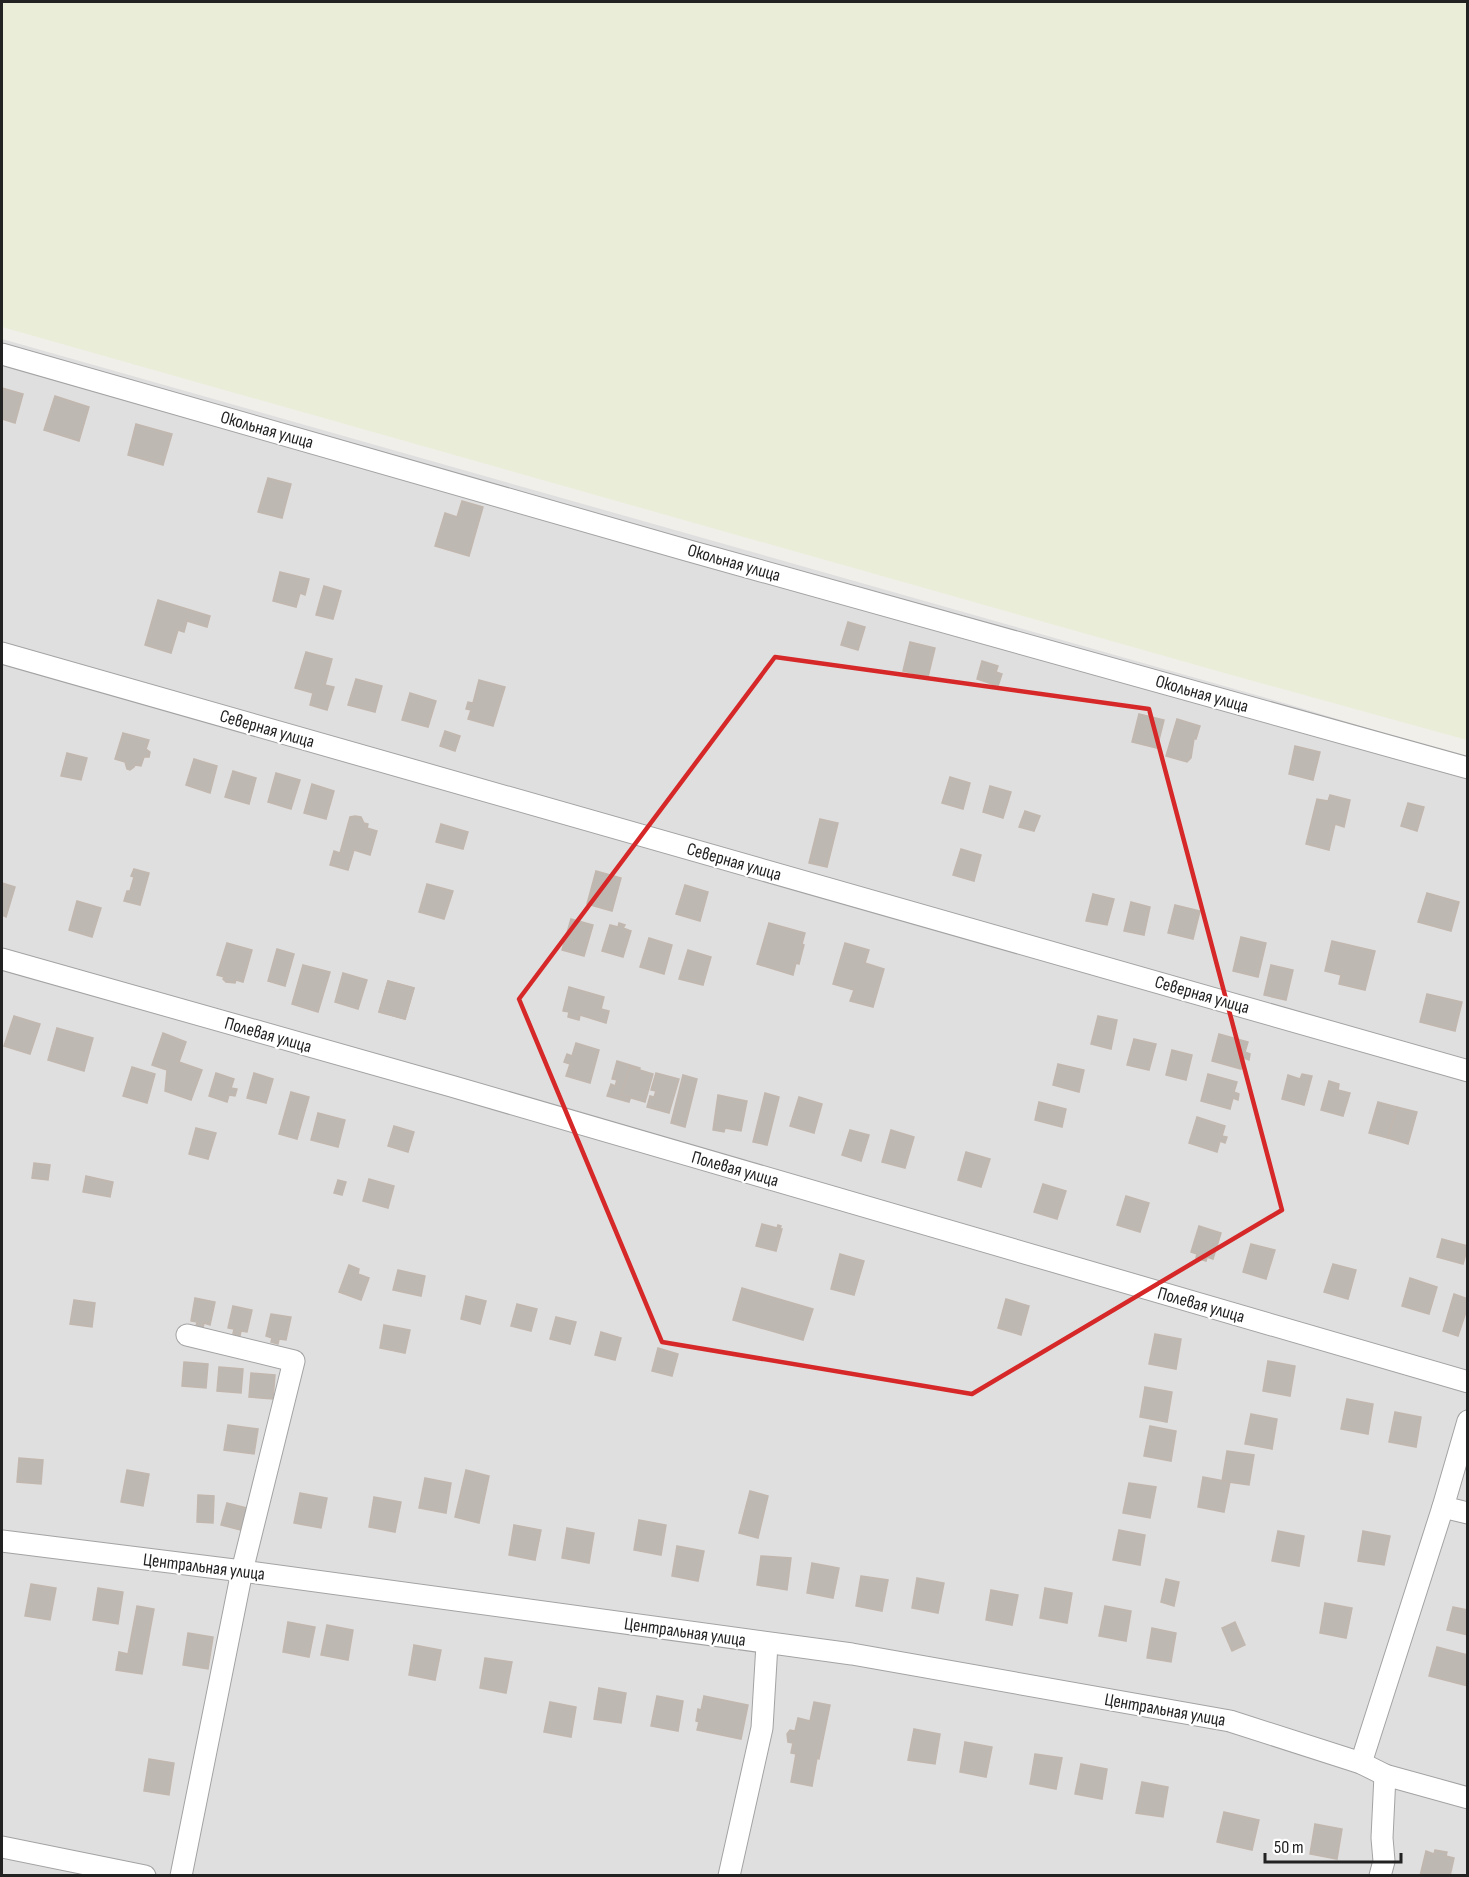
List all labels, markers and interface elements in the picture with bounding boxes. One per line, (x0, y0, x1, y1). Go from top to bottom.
street label: Окольная улица (218, 407, 316, 453)
street label: Окольная улица (685, 540, 783, 586)
street label: Окольная улица (1153, 671, 1251, 717)
street label: Северная улица (217, 705, 317, 753)
street label: Северная улица (684, 838, 784, 886)
street label: Северная улица (1152, 971, 1252, 1019)
street label: Полевая улица (222, 1013, 314, 1057)
street label: Полевая улица (689, 1147, 781, 1191)
street label: Полевая улица (1155, 1283, 1247, 1327)
street label: Центральная улица (142, 1549, 266, 1585)
street label: Центральная улица (623, 1613, 747, 1651)
street label: Центральная улица (1103, 1689, 1227, 1731)
scale bar (1265, 1826, 1402, 1864)
text: 50 m (1274, 1837, 1304, 1858)

